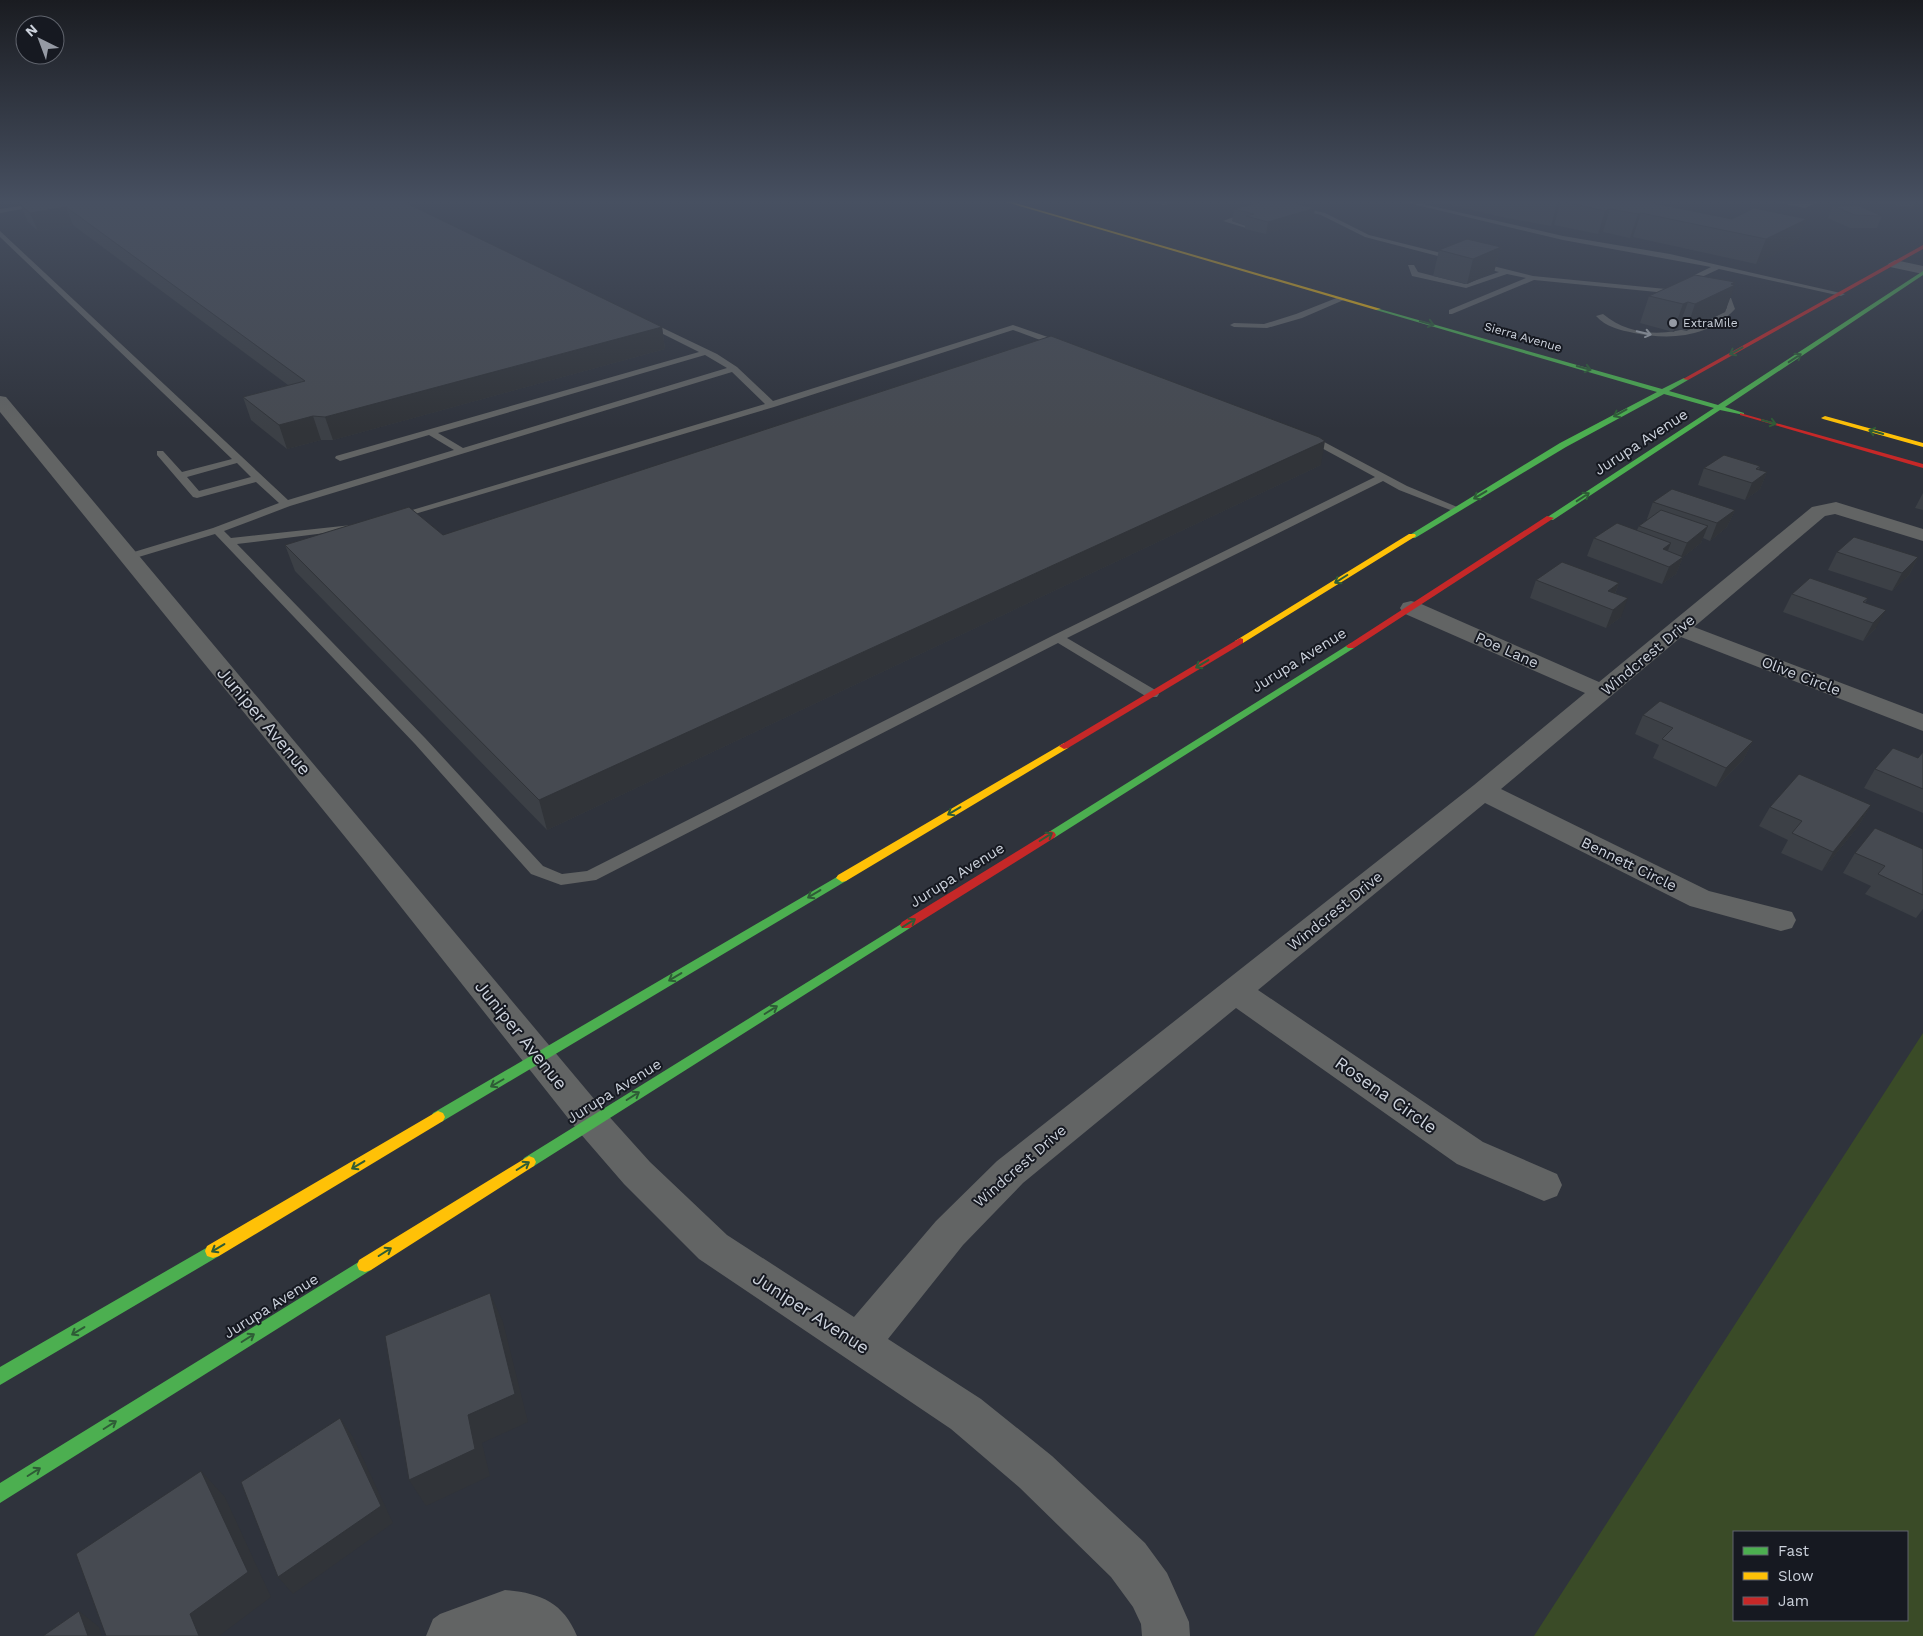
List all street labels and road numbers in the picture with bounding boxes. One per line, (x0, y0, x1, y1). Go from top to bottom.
street label: Sierra Avenue (1483, 319, 1563, 355)
street label: Jurupa Avenue (1591, 405, 1691, 479)
street label: Windcrest Drive (1598, 611, 1698, 699)
street label: Jurupa Avenue (1248, 624, 1350, 696)
street label: Poe Lane (1473, 628, 1541, 672)
street label: Olive Circle (1759, 653, 1843, 699)
street label: Juniper Avenue (213, 662, 316, 779)
street label: Bennett Circle (1578, 833, 1680, 895)
street label: Jurupa Avenue (906, 839, 1008, 911)
street label: Windcrest Drive (1284, 867, 1386, 955)
street label: Juniper Avenue (471, 976, 572, 1094)
street label: Rosena Circle (1331, 1052, 1441, 1137)
street label: Jurupa Avenue (563, 1055, 665, 1127)
street label: Windcrest Drive (970, 1121, 1070, 1211)
street label: Juniper Avenue (749, 1267, 873, 1358)
street label: Jurupa Avenue (220, 1270, 322, 1342)

